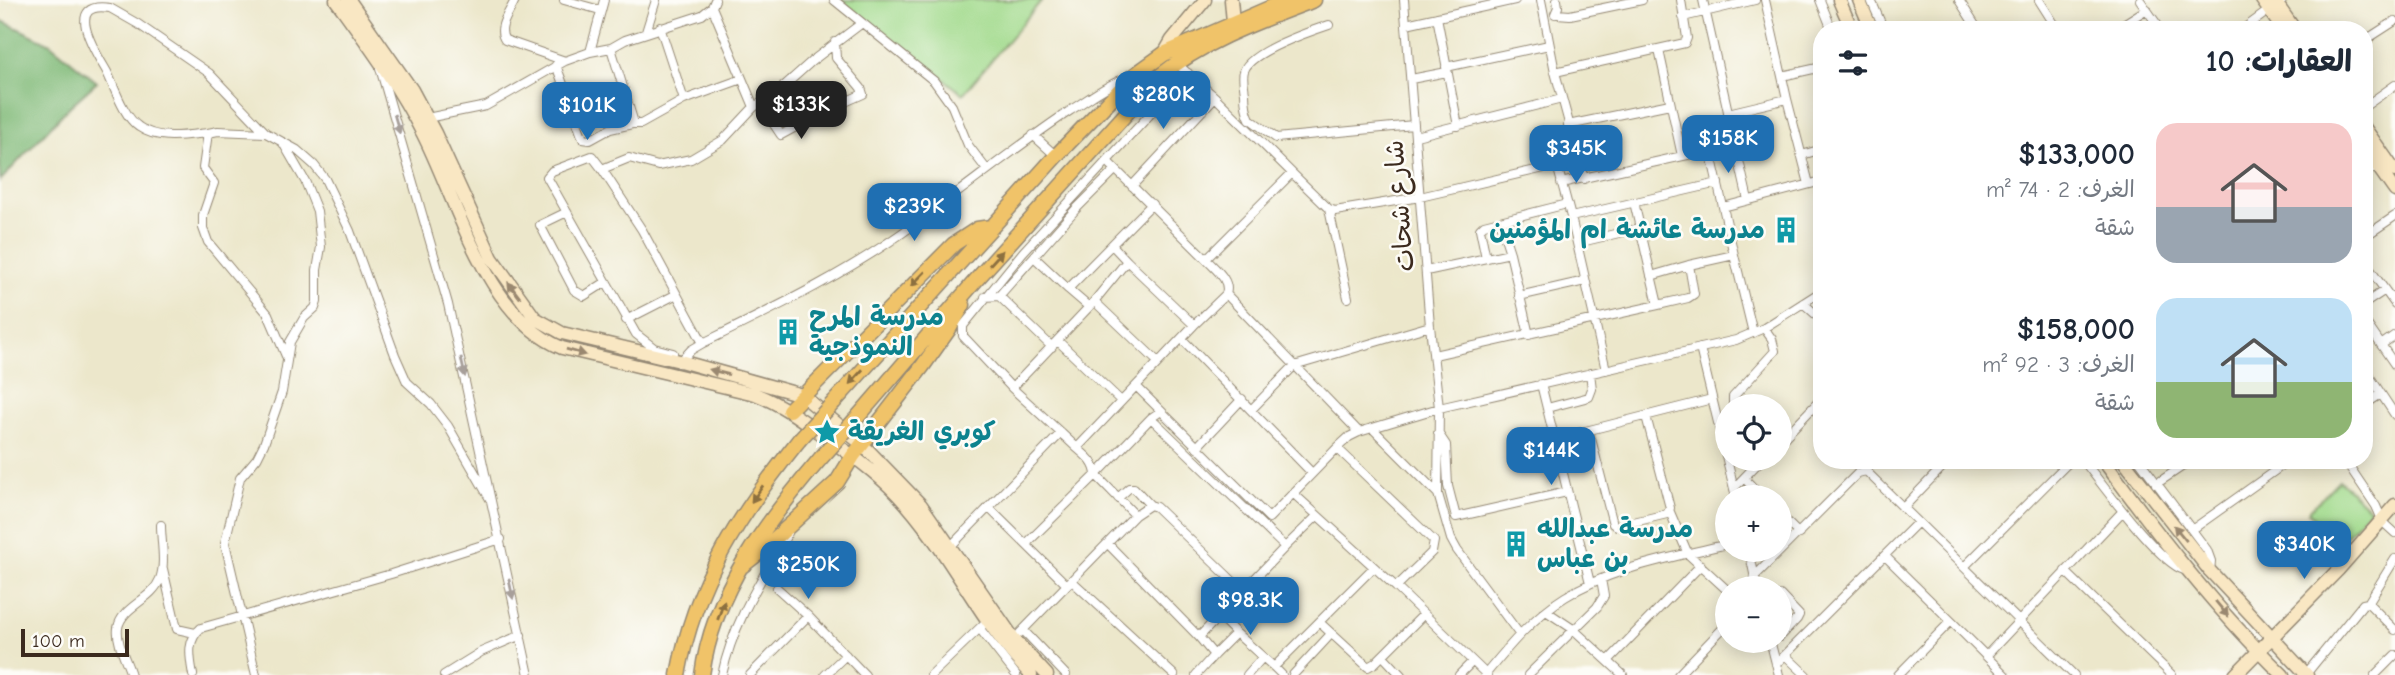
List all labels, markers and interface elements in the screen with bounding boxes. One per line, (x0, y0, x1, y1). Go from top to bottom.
icon: filters (1834, 44, 1872, 82)
text: العقارات: 10 (2206, 44, 2352, 79)
pin: $280K (1114, 72, 1212, 131)
text: $280K (1131, 80, 1195, 107)
pin: $101K (538, 82, 636, 142)
pin: $133K (752, 82, 850, 141)
text: $133K (772, 90, 830, 117)
text: $101K (558, 91, 616, 118)
one-way arrow (392, 114, 402, 135)
pin: $158K (1679, 116, 1777, 175)
text: $158K (1698, 124, 1758, 151)
pin: $345K (1527, 125, 1625, 185)
text: $345K (1545, 134, 1607, 161)
text: $133,000 (2018, 137, 2135, 172)
street label: شارع شحات (1379, 139, 1423, 273)
icon: home (2212, 151, 2296, 235)
text: الغرف: 2 · 74 m² (1986, 176, 2135, 203)
pin: $239K (865, 184, 963, 243)
text: $239K (883, 192, 945, 219)
text: شقة (2095, 214, 2135, 241)
place label: مدرسة عائشة ام المؤمنين (1489, 215, 1765, 249)
building icon: مدرسة عائشة ام المؤمنين (1771, 215, 1801, 245)
one-way arrow (988, 249, 1004, 267)
one-way arrow (910, 271, 927, 288)
one-way arrow (507, 282, 522, 300)
place label: مدرسة المرح النموذجية (809, 302, 944, 363)
text: $158,000 (2017, 312, 2135, 347)
building icon: مدرسة المرح النموذجية (773, 317, 803, 347)
icon: home (2212, 326, 2296, 410)
one-way arrow (565, 347, 586, 357)
text: الغرف: 3 · 92 m² (1982, 351, 2135, 378)
one-way arrow (457, 356, 468, 378)
one-way arrow (708, 366, 730, 377)
one-way arrow (848, 368, 864, 386)
text: شقة (2095, 389, 2135, 416)
map controls (1715, 394, 1792, 653)
button: locate (1715, 394, 1792, 471)
place icon: كوبري الغريقة (812, 417, 842, 447)
place label: كوبري الغريقة (848, 417, 996, 450)
pin: $144K (1502, 428, 1600, 487)
text: $144K (1522, 436, 1580, 463)
one-way arrow (750, 485, 764, 503)
button: + (1715, 485, 1792, 562)
place label: مدرسة عبدالله بن عباس (1537, 514, 1693, 574)
pin: $340K (2255, 522, 2353, 581)
one-way arrow (2172, 524, 2187, 542)
building icon: مدرسة عبدالله بن عباس (1501, 529, 1531, 559)
text: $340K (2273, 530, 2335, 557)
pin: $250K (759, 542, 857, 601)
text: $250K (776, 550, 840, 577)
button: − (1715, 576, 1792, 653)
one-way arrow (506, 578, 517, 600)
pin: $98.3K (1193, 578, 1307, 637)
text: $98.3K (1217, 586, 1283, 613)
one-way arrow (715, 599, 726, 620)
one-way arrow (2214, 601, 2229, 618)
scale bar (21, 626, 130, 658)
text: 100 m (32, 630, 85, 652)

